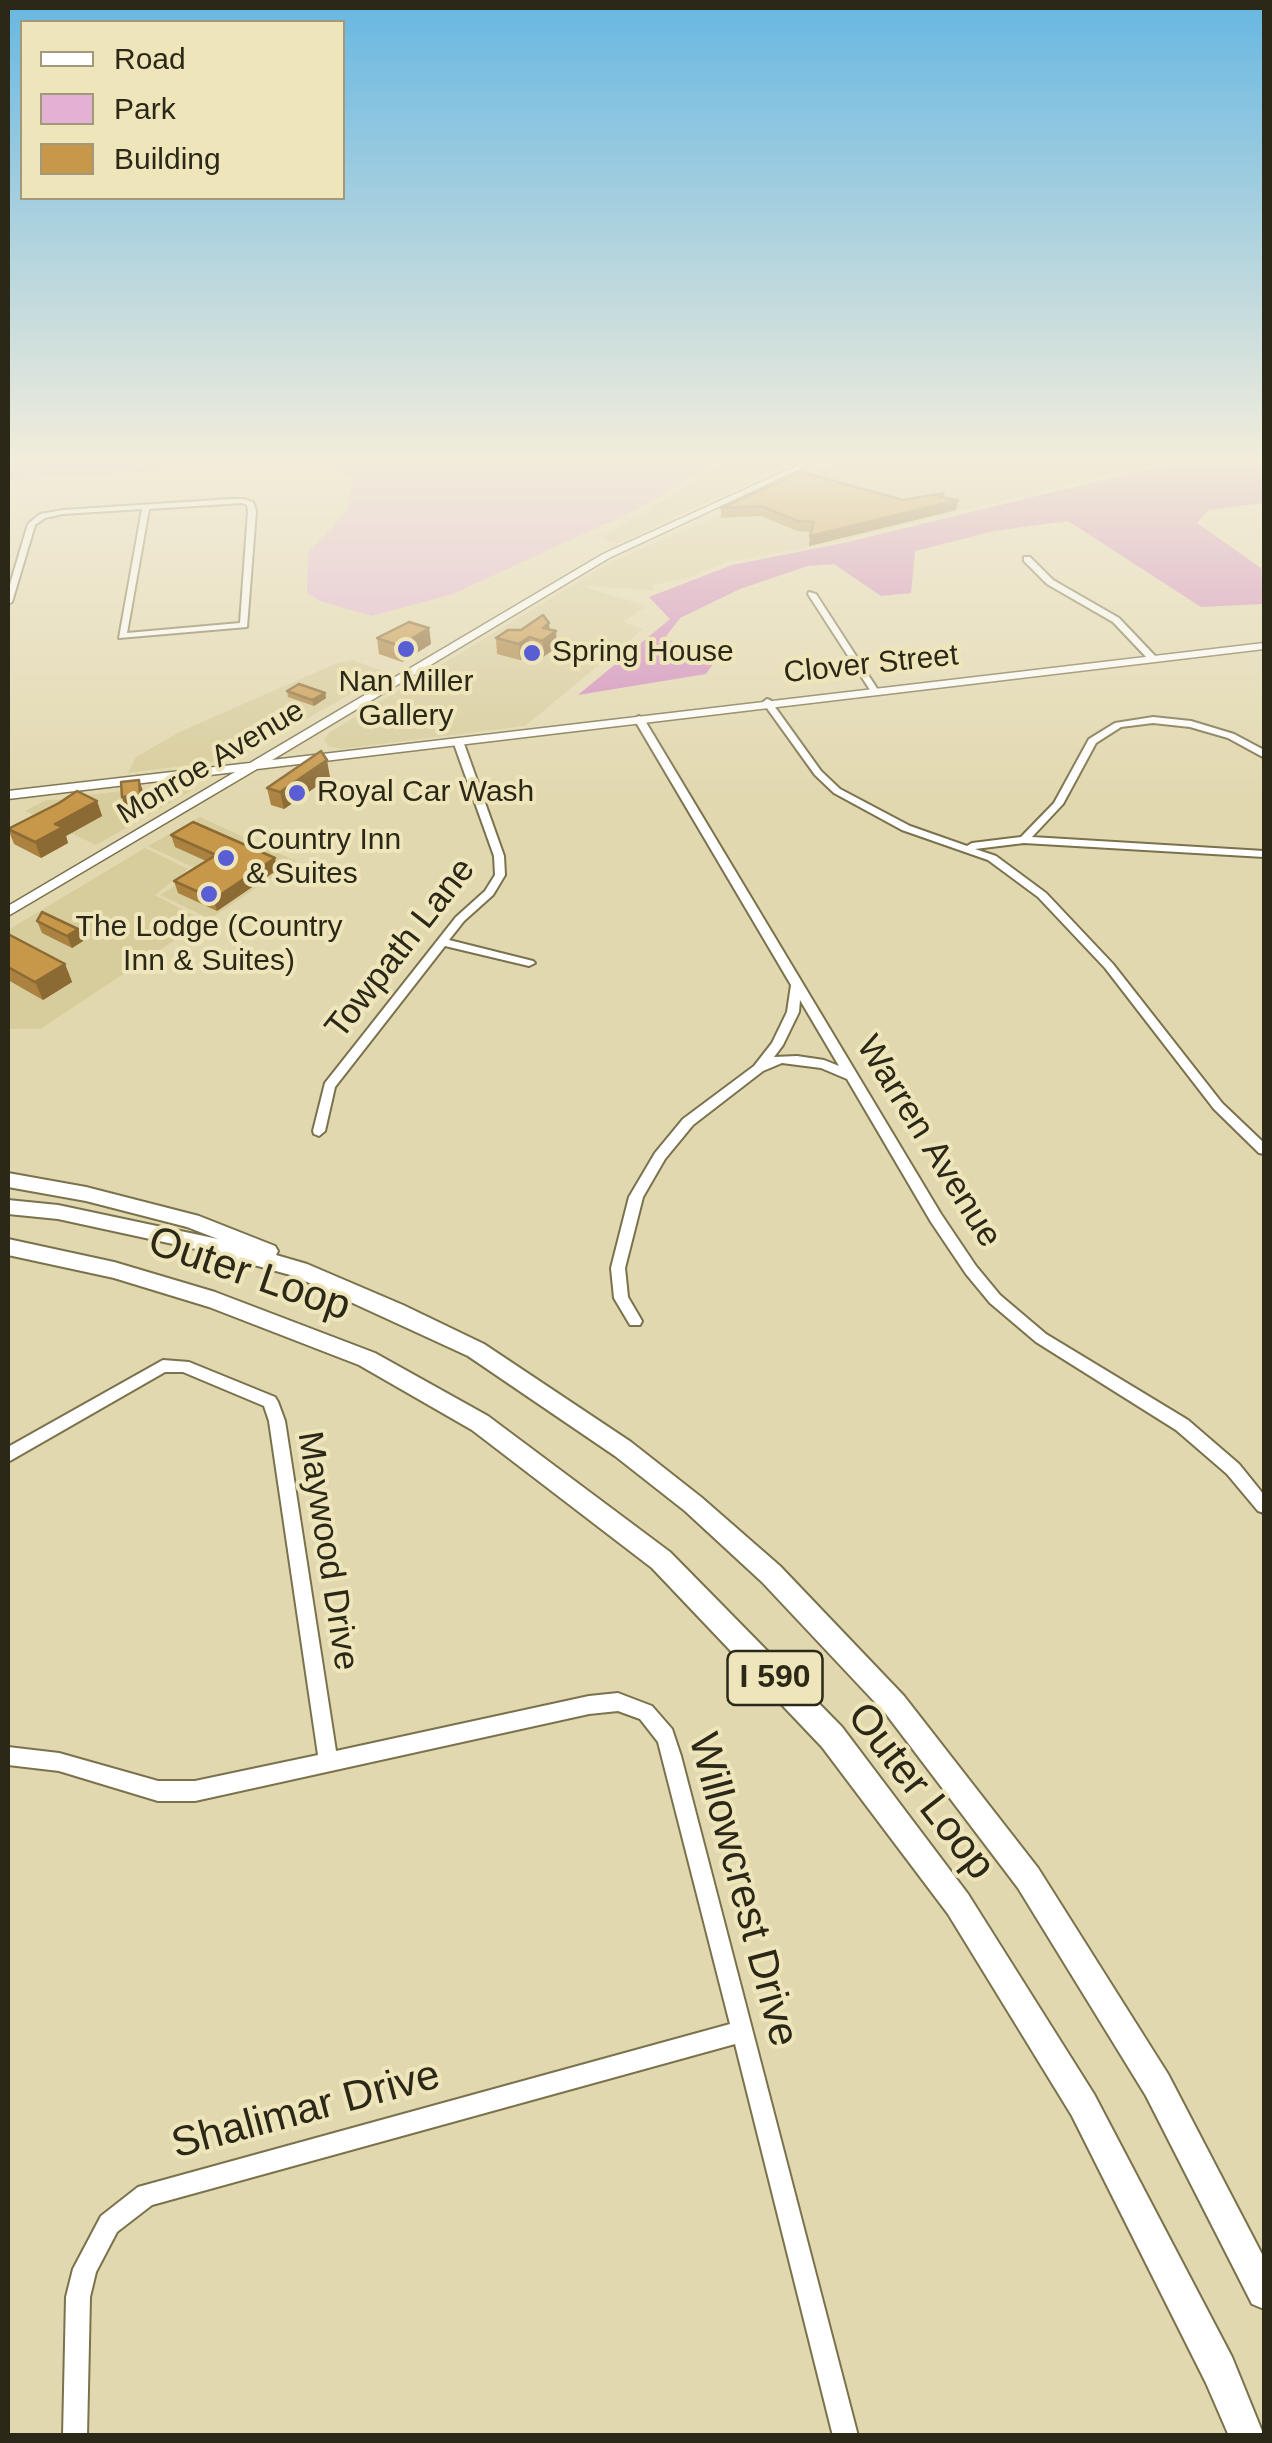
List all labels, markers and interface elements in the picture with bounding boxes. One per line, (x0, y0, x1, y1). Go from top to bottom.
legend (20, 20, 345, 200)
text: Road (114, 42, 186, 75)
text: Park (114, 92, 176, 125)
text: Building (114, 142, 221, 175)
place label: Spring House (552, 635, 734, 671)
marker: Nan Miller Gallery (395, 638, 417, 660)
street label: Clover Street (782, 638, 960, 692)
marker: Spring House (521, 642, 543, 664)
place label: Nan Miller Gallery (338, 665, 474, 736)
street label: Monroe Avenue (111, 693, 311, 833)
place label: Royal Car Wash (317, 775, 534, 811)
marker: Royal Car Wash (286, 782, 308, 804)
place label: Country Inn & Suites (246, 823, 401, 894)
marker: Country Inn & Suites (215, 847, 237, 869)
street label: Towpath Lane (317, 850, 485, 1048)
marker: The Lodge (Country Inn & Suites) (198, 883, 220, 905)
place label: The Lodge (Country Inn & Suites) (76, 910, 342, 980)
street label: Warren Avenue (846, 1029, 1010, 1255)
street label: Outer Loop (141, 1217, 357, 1333)
street label: Maywood Drive (287, 1429, 367, 1673)
road number: I 590 (728, 1651, 822, 1705)
street label: Outer Loop (835, 1694, 1005, 1890)
street label: Willowcrest Drive (676, 1728, 808, 2052)
street label: Shalimar Drive (166, 2051, 446, 2171)

